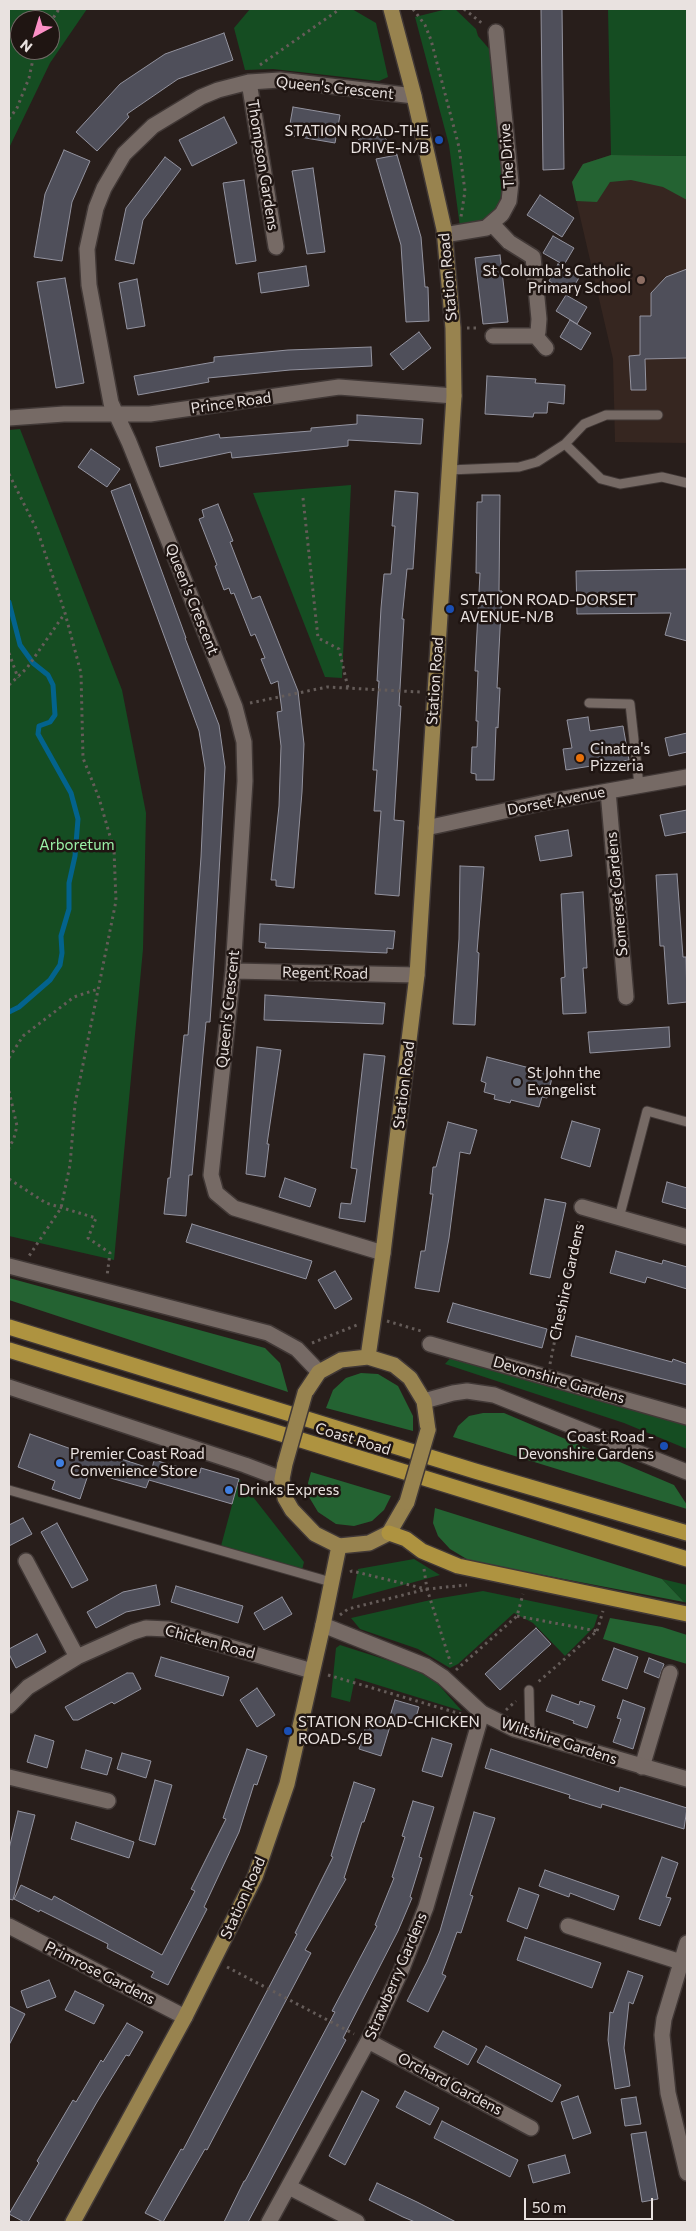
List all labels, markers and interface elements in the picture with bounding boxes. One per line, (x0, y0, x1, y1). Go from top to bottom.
north arrow (10, 10, 60, 60)
text: N (16, 36, 35, 56)
street label: Queen's Crescent (275, 73, 395, 103)
street label: Thompson Gardens (244, 98, 282, 232)
place label: STATION ROAD-THE DRIVE-N/B (285, 122, 429, 157)
street label: The Drive (496, 123, 518, 189)
marker: STATION ROAD-THE DRIVE-N/B (433, 134, 445, 146)
street label: Station Road (435, 232, 461, 322)
place label: St Columba's Catholic Primary School (482, 262, 631, 297)
marker: St Columba's Catholic Primary School (635, 274, 647, 286)
street label: Prince Road (190, 388, 272, 418)
street label: Queen's Crescent (161, 541, 223, 657)
place label: STATION ROAD-DORSET AVENUE-N/B (460, 591, 636, 626)
marker: STATION ROAD-DORSET AVENUE-N/B (444, 603, 456, 615)
street label: Station Road (423, 636, 447, 726)
place label: Cinatra's Pizzeria (590, 740, 650, 775)
marker: Cinatra's Pizzeria (574, 752, 586, 764)
street label: Dorset Avenue (505, 783, 607, 819)
street label: Somerset Gardens (603, 831, 631, 957)
park label: Arboretum (39, 836, 115, 854)
street label: Queen's Crescent (213, 949, 243, 1069)
street label: Regent Road (282, 963, 368, 983)
street label: Station Road (390, 1040, 418, 1130)
place label: St John the Evangelist (527, 1064, 601, 1099)
marker: St John the Evangelist (511, 1076, 523, 1088)
street label: Cheshire Gardens (546, 1222, 588, 1342)
street label: Devonshire Gardens (491, 1353, 627, 1407)
street label: Coast Road (313, 1419, 393, 1459)
place label: Coast Road - Devonshire Gardens (518, 1428, 654, 1463)
marker: Coast Road - Devonshire Gardens (658, 1440, 670, 1452)
place label: Premier Coast Road Convenience Store (70, 1445, 205, 1480)
marker: Premier Coast Road Convenience Store (54, 1457, 66, 1469)
place label: Drinks Express (239, 1481, 339, 1499)
marker: Drinks Express (223, 1484, 235, 1496)
street label: Chicken Road (163, 1621, 257, 1663)
place label: STATION ROAD-CHICKEN ROAD-S/B (298, 1713, 480, 1748)
street label: Wiltshire Gardens (498, 1714, 620, 1768)
marker: STATION ROAD-CHICKEN ROAD-S/B (282, 1725, 294, 1737)
street label: Station Road (217, 1854, 269, 1942)
street label: Strawberry Gardens (361, 1910, 431, 2042)
street label: Primrose Gardens (42, 1937, 158, 2009)
street label: Orchard Gardens (395, 2049, 505, 2119)
scale bar (526, 2188, 655, 2220)
text: 50 m (532, 2198, 566, 2216)

